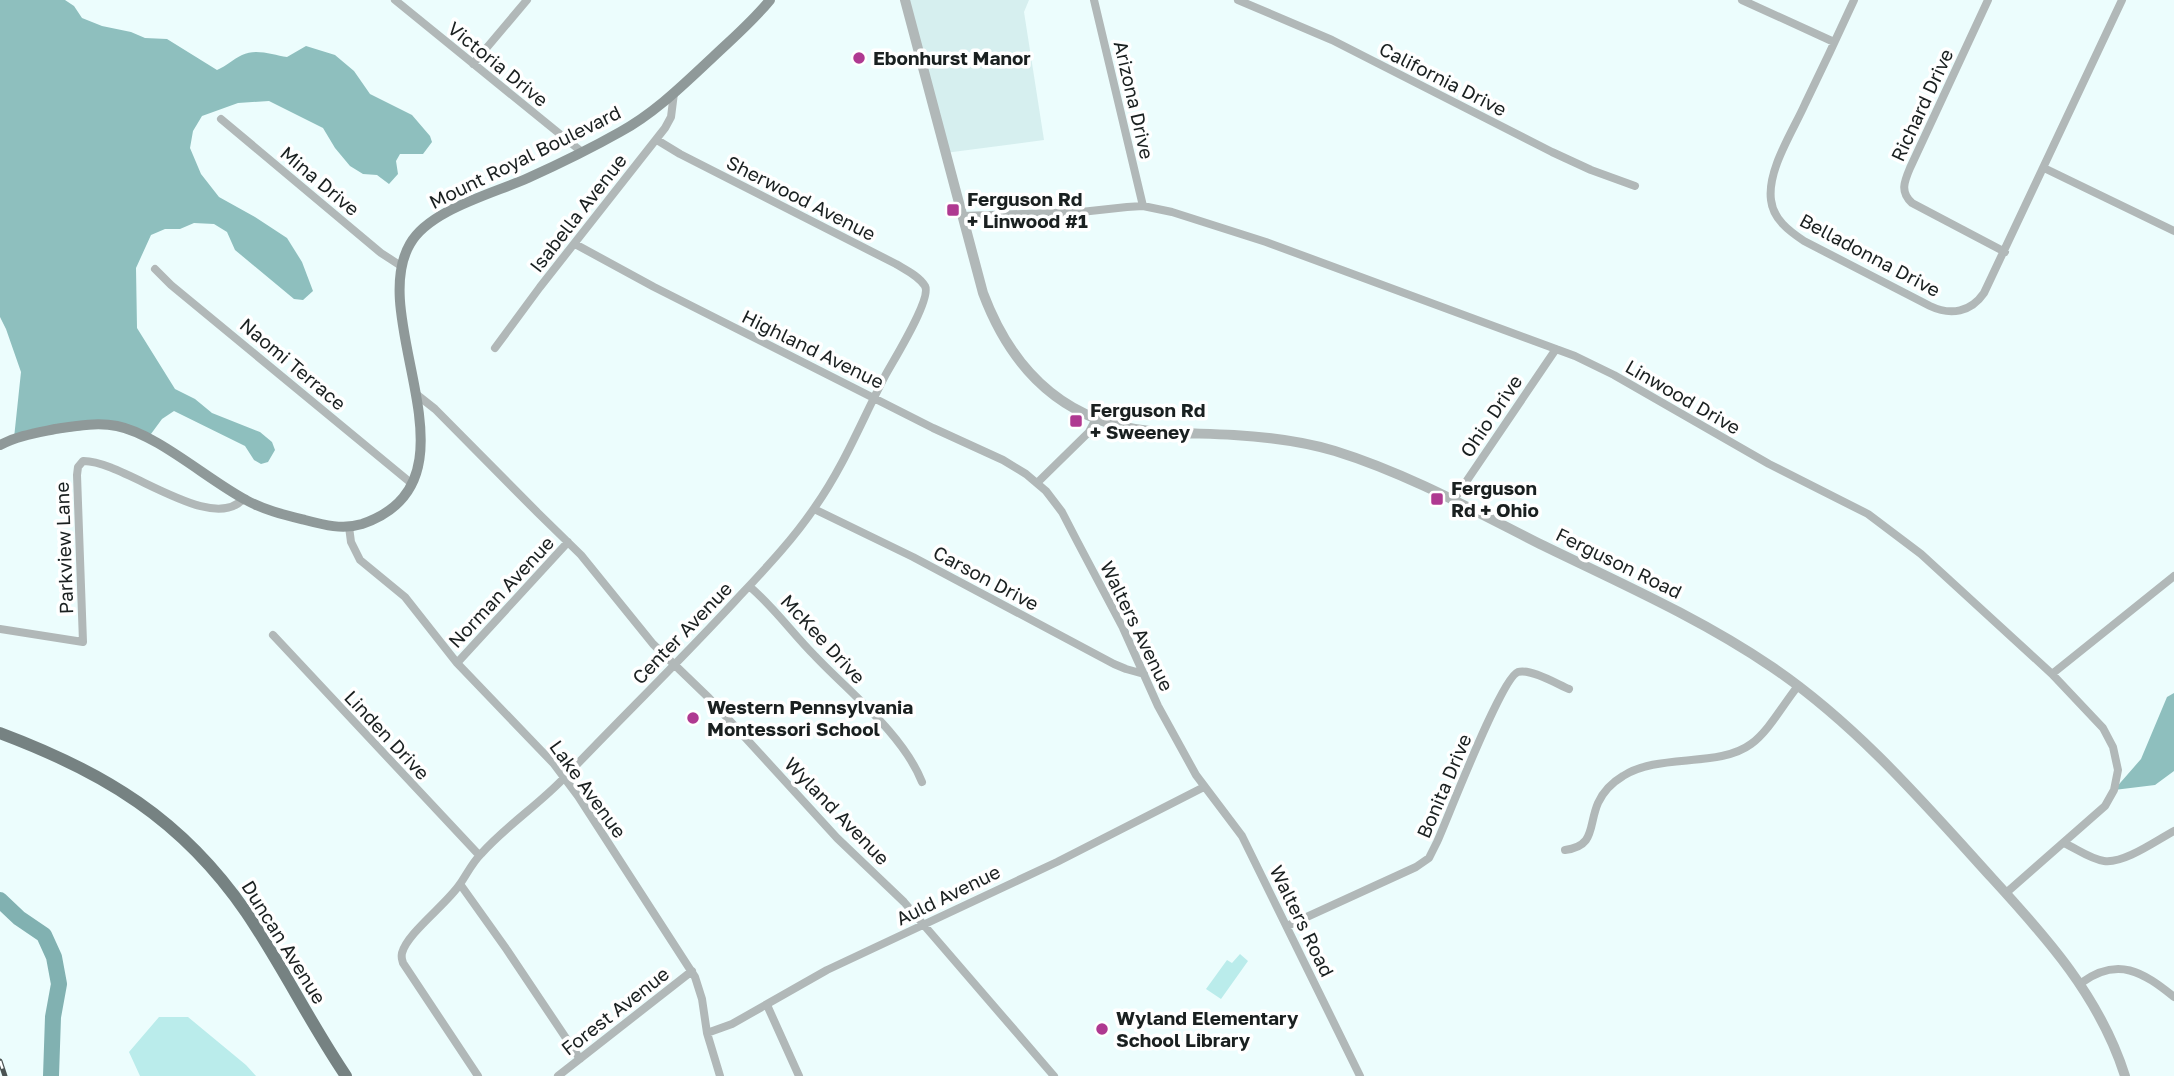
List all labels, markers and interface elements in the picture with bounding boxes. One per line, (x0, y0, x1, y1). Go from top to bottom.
street label: Victoria Drive (444, 16, 553, 111)
street label: California Drive (1376, 37, 1511, 121)
street label: Arizona Drive (1110, 39, 1159, 161)
street label: Richard Drive (1885, 45, 1958, 165)
place label: Ebonhurst Manor (873, 46, 1031, 69)
marker: Ebonhurst Manor (851, 50, 867, 66)
street label: Mount Royal Boulevard (425, 100, 624, 213)
street label: Mina Drive (276, 141, 364, 220)
street label: Isabella Avenue (524, 149, 631, 277)
street label: Sherwood Avenue (723, 150, 880, 245)
place label: Ferguson Rd + Linwood #1 (967, 187, 1088, 232)
marker: Ferguson Rd + Linwood #1 (945, 202, 961, 218)
street label: Belladonna Drive (1796, 208, 1944, 301)
street label: Highland Avenue (739, 304, 888, 393)
street label: Naomi Terrace (236, 313, 351, 415)
street label: Linwood Drive (1622, 354, 1745, 439)
street label: Ohio Drive (1455, 370, 1526, 461)
place label: Ferguson Rd + Sweeney (1090, 398, 1205, 443)
marker: Ferguson Rd + Sweeney (1068, 413, 1084, 429)
place label: Ferguson Rd + Ohio (1451, 476, 1539, 521)
street label: Parkview Lane (50, 481, 77, 615)
marker: Ferguson Rd + Ohio (1429, 491, 1445, 507)
street label: Ferguson Road (1553, 522, 1686, 603)
street label: Norman Avenue (443, 531, 558, 652)
street label: Carson Drive (930, 540, 1043, 615)
street label: Walters Avenue (1096, 557, 1179, 695)
street label: Center Avenue (627, 577, 736, 689)
street label: McKee Drive (776, 589, 870, 688)
street label: Linden Drive (340, 685, 435, 784)
place label: Western Pennsylvania Montessori School (707, 695, 913, 740)
marker: Western Pennsylvania Montessori School (685, 710, 701, 726)
street label: Bonita Drive (1411, 730, 1476, 841)
street label: Lake Avenue (545, 735, 631, 842)
street label: Wyland Avenue (780, 752, 895, 869)
street label: Auld Avenue (892, 859, 1004, 930)
street label: Walters Road (1266, 861, 1339, 980)
street label: Duncan Avenue (237, 876, 332, 1008)
street label: Forest Avenue (556, 961, 673, 1060)
place label: Wyland Elementary School Library (1116, 1006, 1299, 1051)
marker: Wyland Elementary School Library (1094, 1021, 1110, 1037)

